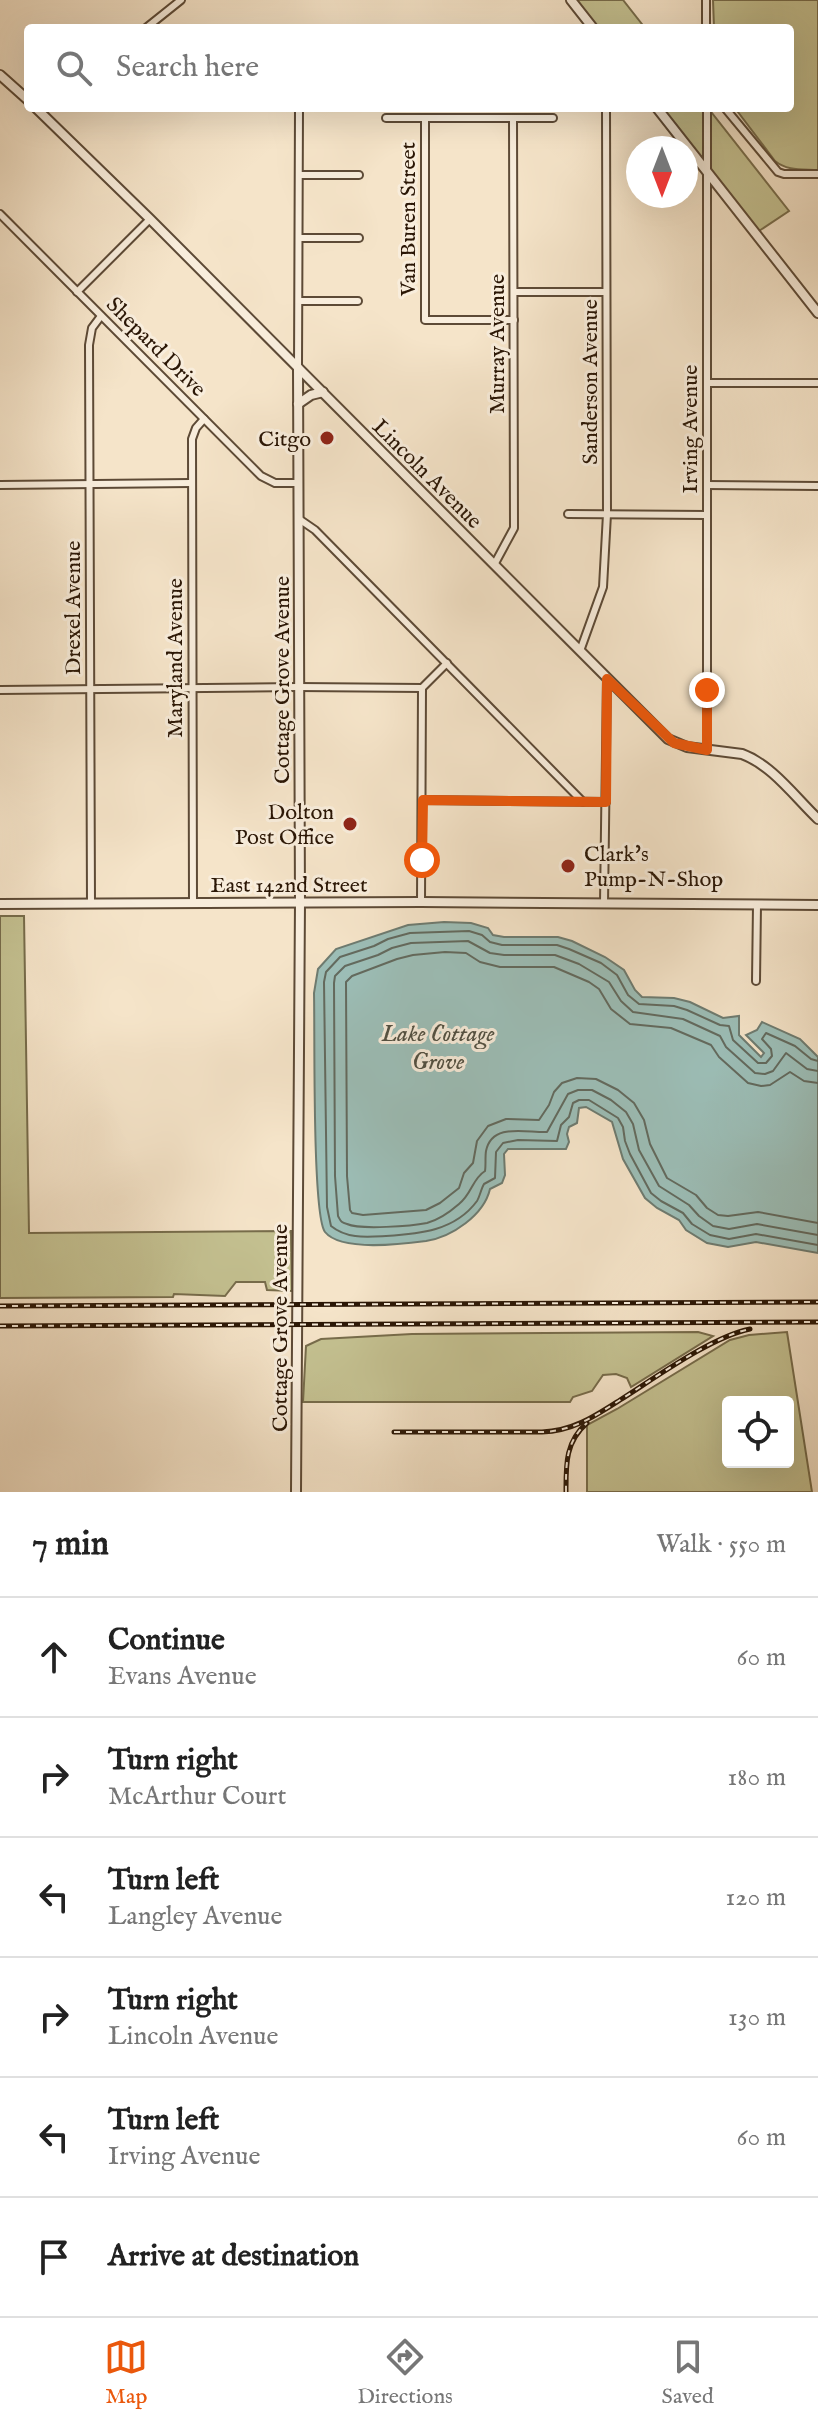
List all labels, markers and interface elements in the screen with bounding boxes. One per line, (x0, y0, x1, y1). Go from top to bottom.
search box (24, 24, 794, 112)
icon: search (52, 46, 96, 90)
text: Search here (116, 49, 259, 87)
north arrow (626, 136, 698, 208)
street label: Van Buren Street (395, 141, 423, 297)
street label: Murray Avenue (484, 274, 512, 414)
street label: Shepard Drive (100, 291, 212, 403)
street label: Sanderson Avenue (577, 299, 605, 465)
street label: Irving Avenue (677, 365, 705, 493)
street label: Lincoln Avenue (366, 414, 487, 535)
place label: Citgo (258, 426, 311, 454)
marker: Citgo (318, 429, 336, 447)
street label: Drexel Avenue (60, 541, 88, 675)
street label: Cottage Grove Avenue (269, 576, 297, 784)
street label: Maryland Avenue (162, 578, 190, 738)
route end (689, 672, 725, 708)
place label: Dolton Post Office (235, 799, 334, 852)
marker: Dolton Post Office (341, 815, 359, 833)
place label: Clark's Pump-N-Shop (584, 841, 723, 894)
route start (404, 842, 440, 878)
marker: Clark's Pump-N-Shop (559, 857, 577, 875)
street label: East 142nd Street (210, 872, 368, 900)
water label: Lake Cottage Grove (380, 1019, 495, 1078)
street label: Cottage Grove Avenue (267, 1224, 295, 1432)
map controls (722, 1396, 794, 1468)
button: locate (722, 1396, 794, 1468)
text: 7 min (32, 1523, 109, 1566)
text: Walk · 550 m (656, 1528, 786, 1561)
text: Continue (108, 1622, 225, 1660)
icon: ahead (32, 1635, 76, 1679)
text: 60 m (737, 1641, 786, 1674)
text: Evans Avenue (108, 1660, 257, 1693)
text: Turn right (108, 1742, 238, 1780)
icon: right (32, 1755, 76, 1799)
text: 180 m (728, 1761, 786, 1794)
text: McArthur Court (108, 1780, 286, 1813)
text: Turn left (108, 1862, 219, 1900)
icon: left (32, 1875, 76, 1919)
text: 120 m (726, 1881, 786, 1914)
text: Langley Avenue (108, 1900, 283, 1933)
text: Turn right (108, 1982, 238, 2020)
icon: right (32, 1995, 76, 2039)
text: 130 m (728, 2001, 786, 2034)
text: Lincoln Avenue (108, 2020, 278, 2053)
text: Turn left (108, 2102, 219, 2140)
icon: left (32, 2115, 76, 2159)
text: 60 m (737, 2121, 786, 2154)
text: Irving Avenue (108, 2140, 260, 2173)
icon: arrive (32, 2235, 76, 2279)
text: Arrive at destination (108, 2238, 359, 2276)
tab: Map (104, 2335, 148, 2411)
tab: Directions (357, 2335, 453, 2411)
tab: Saved (662, 2335, 714, 2411)

